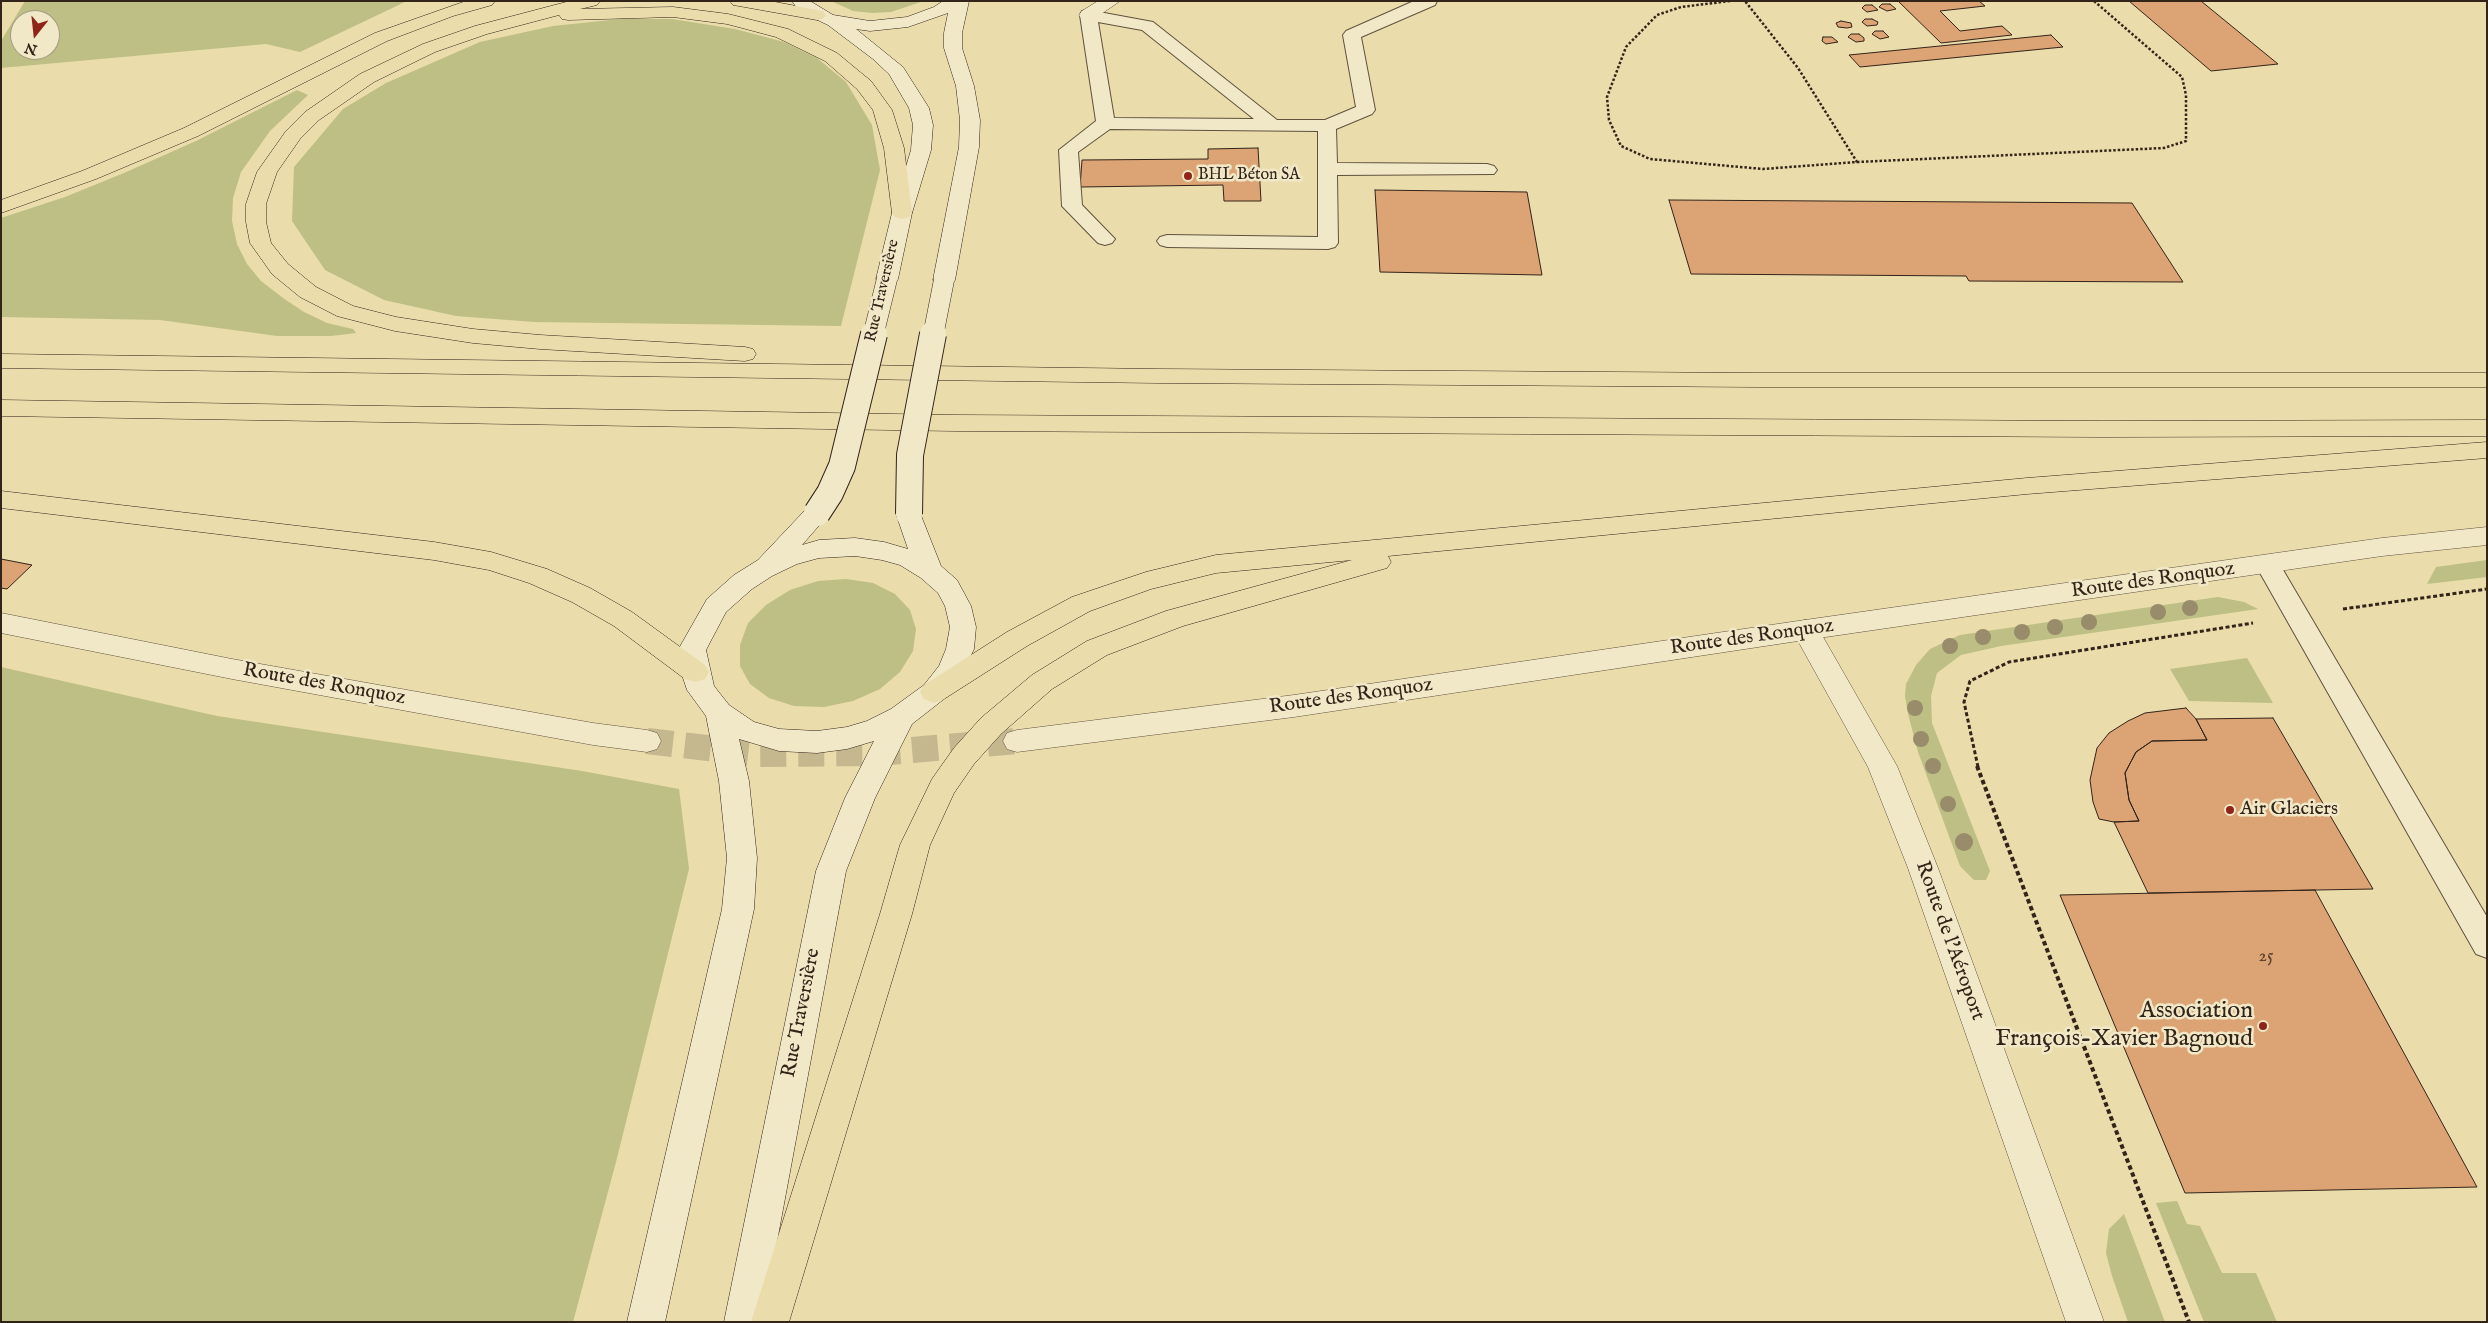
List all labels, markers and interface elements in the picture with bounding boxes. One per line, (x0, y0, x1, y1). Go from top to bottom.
north arrow (10, 10, 60, 60)
text: N (23, 38, 39, 59)
place label: BHL Béton SA (1198, 166, 1300, 186)
marker: BHL Béton SA (1182, 170, 1194, 182)
street label: Rue Traversière (862, 238, 904, 344)
street label: Route des Ronquoz (2070, 558, 2236, 604)
street label: Route des Ronquoz (1669, 615, 1835, 661)
street label: Route des Ronquoz (241, 659, 407, 711)
street label: Route des Ronquoz (1268, 674, 1434, 720)
place label: Air Glaciers (2240, 798, 2338, 822)
marker: Air Glaciers (2224, 804, 2236, 816)
street label: Route de l'Aéroport (1909, 858, 1989, 1024)
street label: Rue Traversière (778, 946, 826, 1080)
house number: 25 (2259, 946, 2273, 968)
place label: Association François-Xavier Bagnoud (1995, 998, 2253, 1054)
marker: Association François-Xavier Bagnoud (2257, 1020, 2269, 1032)

